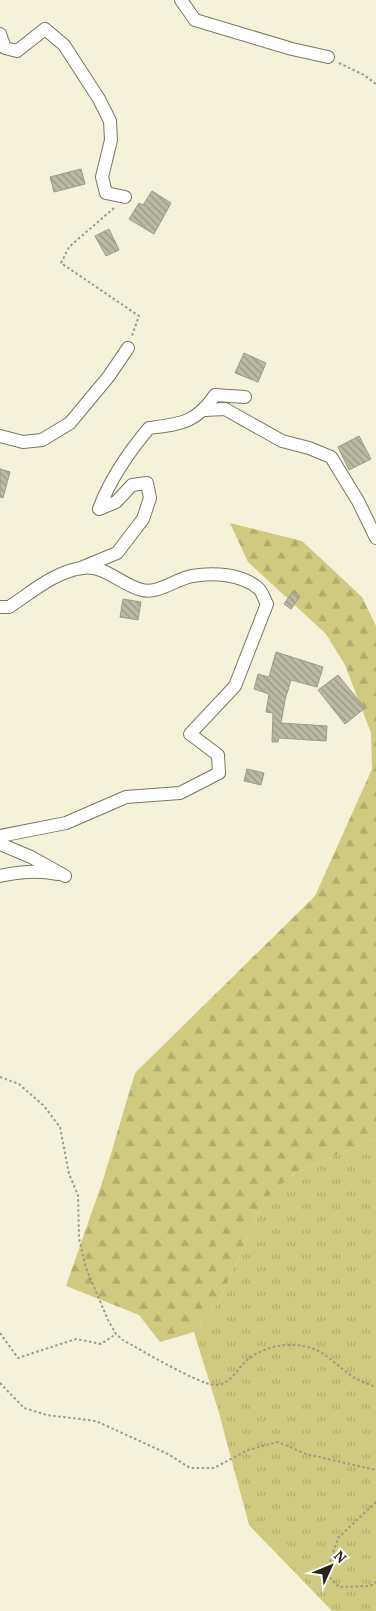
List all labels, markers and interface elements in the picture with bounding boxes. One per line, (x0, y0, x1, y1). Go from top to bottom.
north arrow (306, 1541, 356, 1591)
text: N (330, 1546, 351, 1567)

